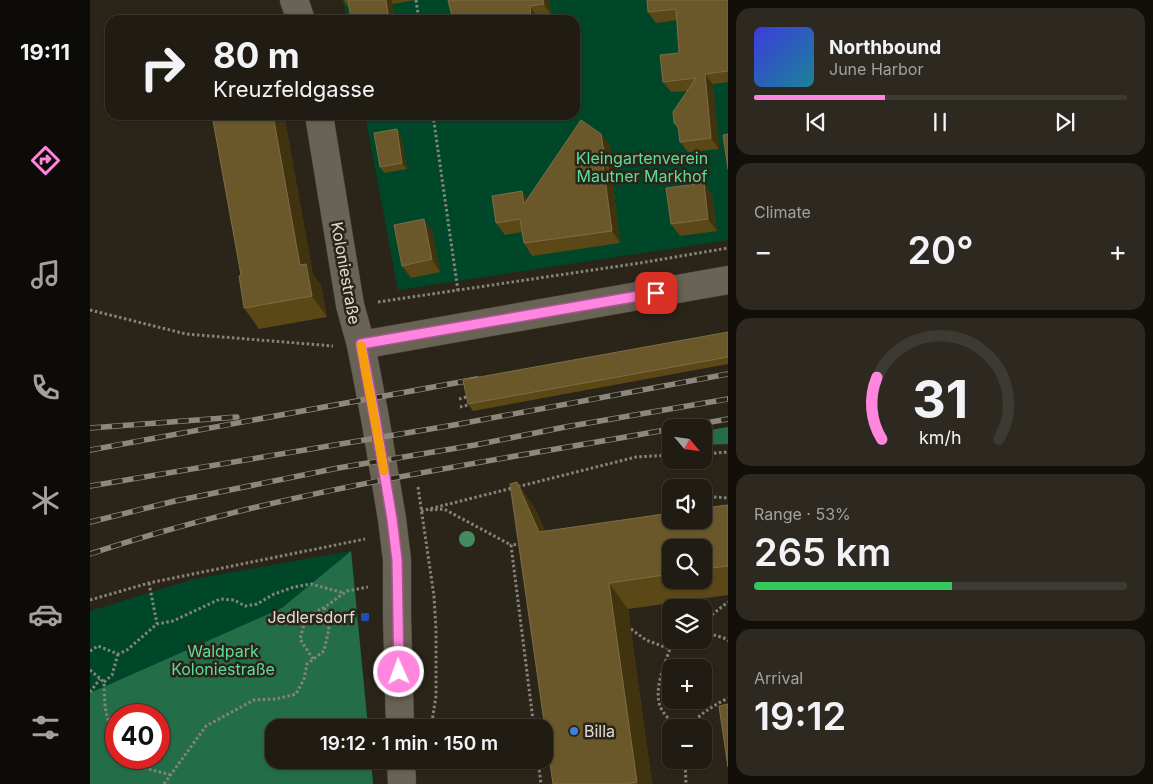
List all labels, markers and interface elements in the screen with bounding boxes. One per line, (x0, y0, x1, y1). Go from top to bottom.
text: 80 m (213, 34, 300, 76)
icon: right (130, 35, 195, 100)
text: Northbound (829, 36, 941, 59)
text: 19:11 (20, 39, 70, 65)
text: June Harbor (829, 59, 923, 79)
text: Kreuzfeldgasse (213, 76, 375, 102)
icon: previous (802, 108, 830, 136)
icon: pause (926, 108, 954, 136)
icon: next (1051, 108, 1079, 136)
icon: directions (28, 143, 63, 178)
park label: Kleingartenverein Mautner Markhof (576, 148, 708, 186)
text: Climate (754, 202, 811, 222)
street label: Koloniestraße (327, 220, 365, 326)
text: 20° (907, 227, 974, 273)
text: − (754, 234, 773, 268)
text: + (1108, 234, 1127, 268)
icon: music (28, 257, 63, 292)
pin (635, 272, 677, 314)
icon: arrive (642, 279, 670, 307)
text: 31 (913, 368, 969, 431)
icon: phone (28, 370, 63, 405)
north arrow (662, 419, 712, 469)
map controls (662, 419, 712, 769)
text: km/h (919, 427, 962, 448)
button: sound (662, 479, 712, 529)
icon: climate (28, 483, 63, 518)
text: Range · 53% (754, 504, 851, 524)
text: 265 km (754, 529, 891, 575)
button: search (662, 539, 712, 589)
icon: car (28, 597, 63, 632)
button: layers (662, 599, 712, 649)
place label: Jedlersdorf (267, 607, 355, 627)
marker: Jedlersdorf (359, 611, 371, 623)
park label: Waldpark Koloniestraße (171, 641, 275, 679)
position arrow (372, 645, 424, 697)
button: + (662, 659, 712, 709)
text: Arrival (754, 668, 803, 688)
text: 19:12 (754, 693, 846, 739)
speed limit sign: 40 (105, 704, 170, 769)
icon: filters (28, 710, 63, 745)
button: − (662, 719, 712, 769)
place label: Billa (584, 721, 615, 741)
marker: Billa (568, 725, 580, 737)
text: 19:12 · 1 min · 150 m (320, 732, 498, 755)

